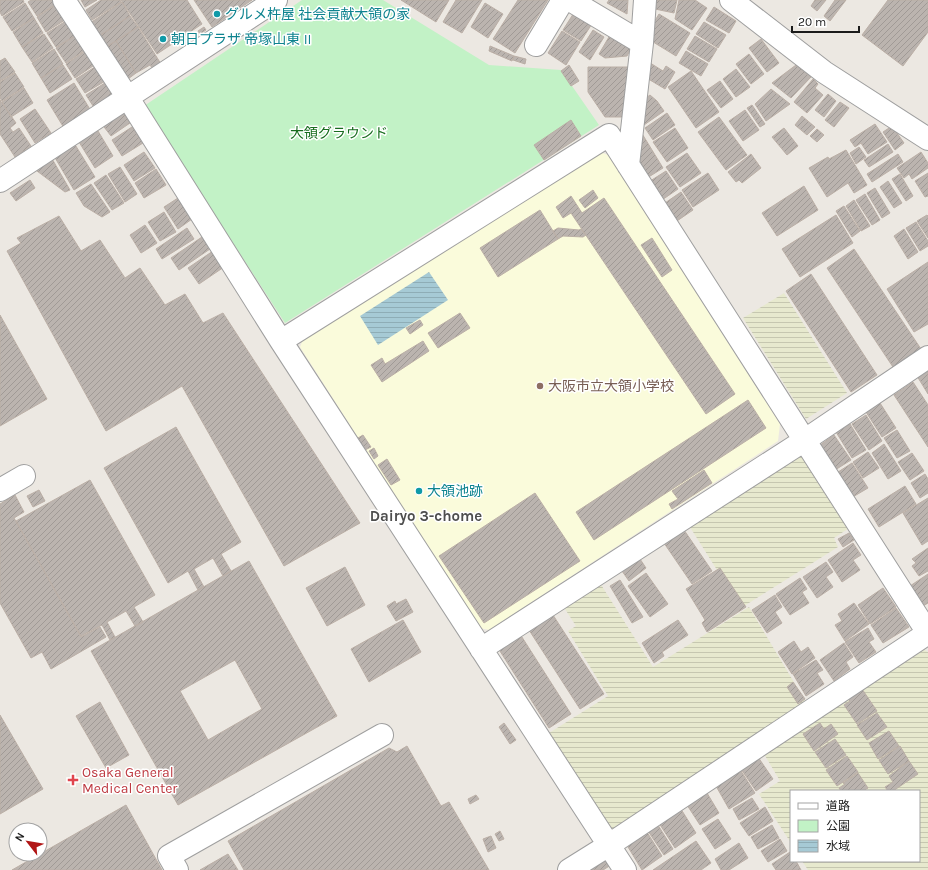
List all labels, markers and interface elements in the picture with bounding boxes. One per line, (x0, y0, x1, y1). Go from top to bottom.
place label: グルメ杵屋 社会貢献大領の家 (225, 6, 410, 23)
scale bar (792, 8, 859, 34)
marker: グルメ杵屋 社会貢献大領の家 (212, 9, 222, 19)
text: 20 m (798, 15, 826, 29)
place label: 朝日プラザ 帝塚山東 II (171, 31, 312, 48)
marker: 朝日プラザ 帝塚山東 II (158, 34, 168, 44)
park label: 大領グラウンド (290, 125, 388, 142)
place label: 大阪市立大領小学校 (548, 378, 674, 395)
marker: 大阪市立大領小学校 (535, 381, 545, 391)
place label: 大領池跡 (427, 483, 483, 500)
marker: 大領池跡 (414, 486, 424, 496)
district label: Dairyo 3-chome (370, 507, 482, 525)
place label: Osaka General Medical Center (82, 764, 178, 797)
marker: Osaka General Medical Center (67, 774, 79, 786)
legend (790, 790, 920, 862)
text: 道路 (826, 799, 850, 813)
text: 公園 (826, 819, 850, 833)
north arrow (8, 822, 48, 862)
text: N (12, 830, 27, 844)
text: 水域 (826, 839, 850, 853)

